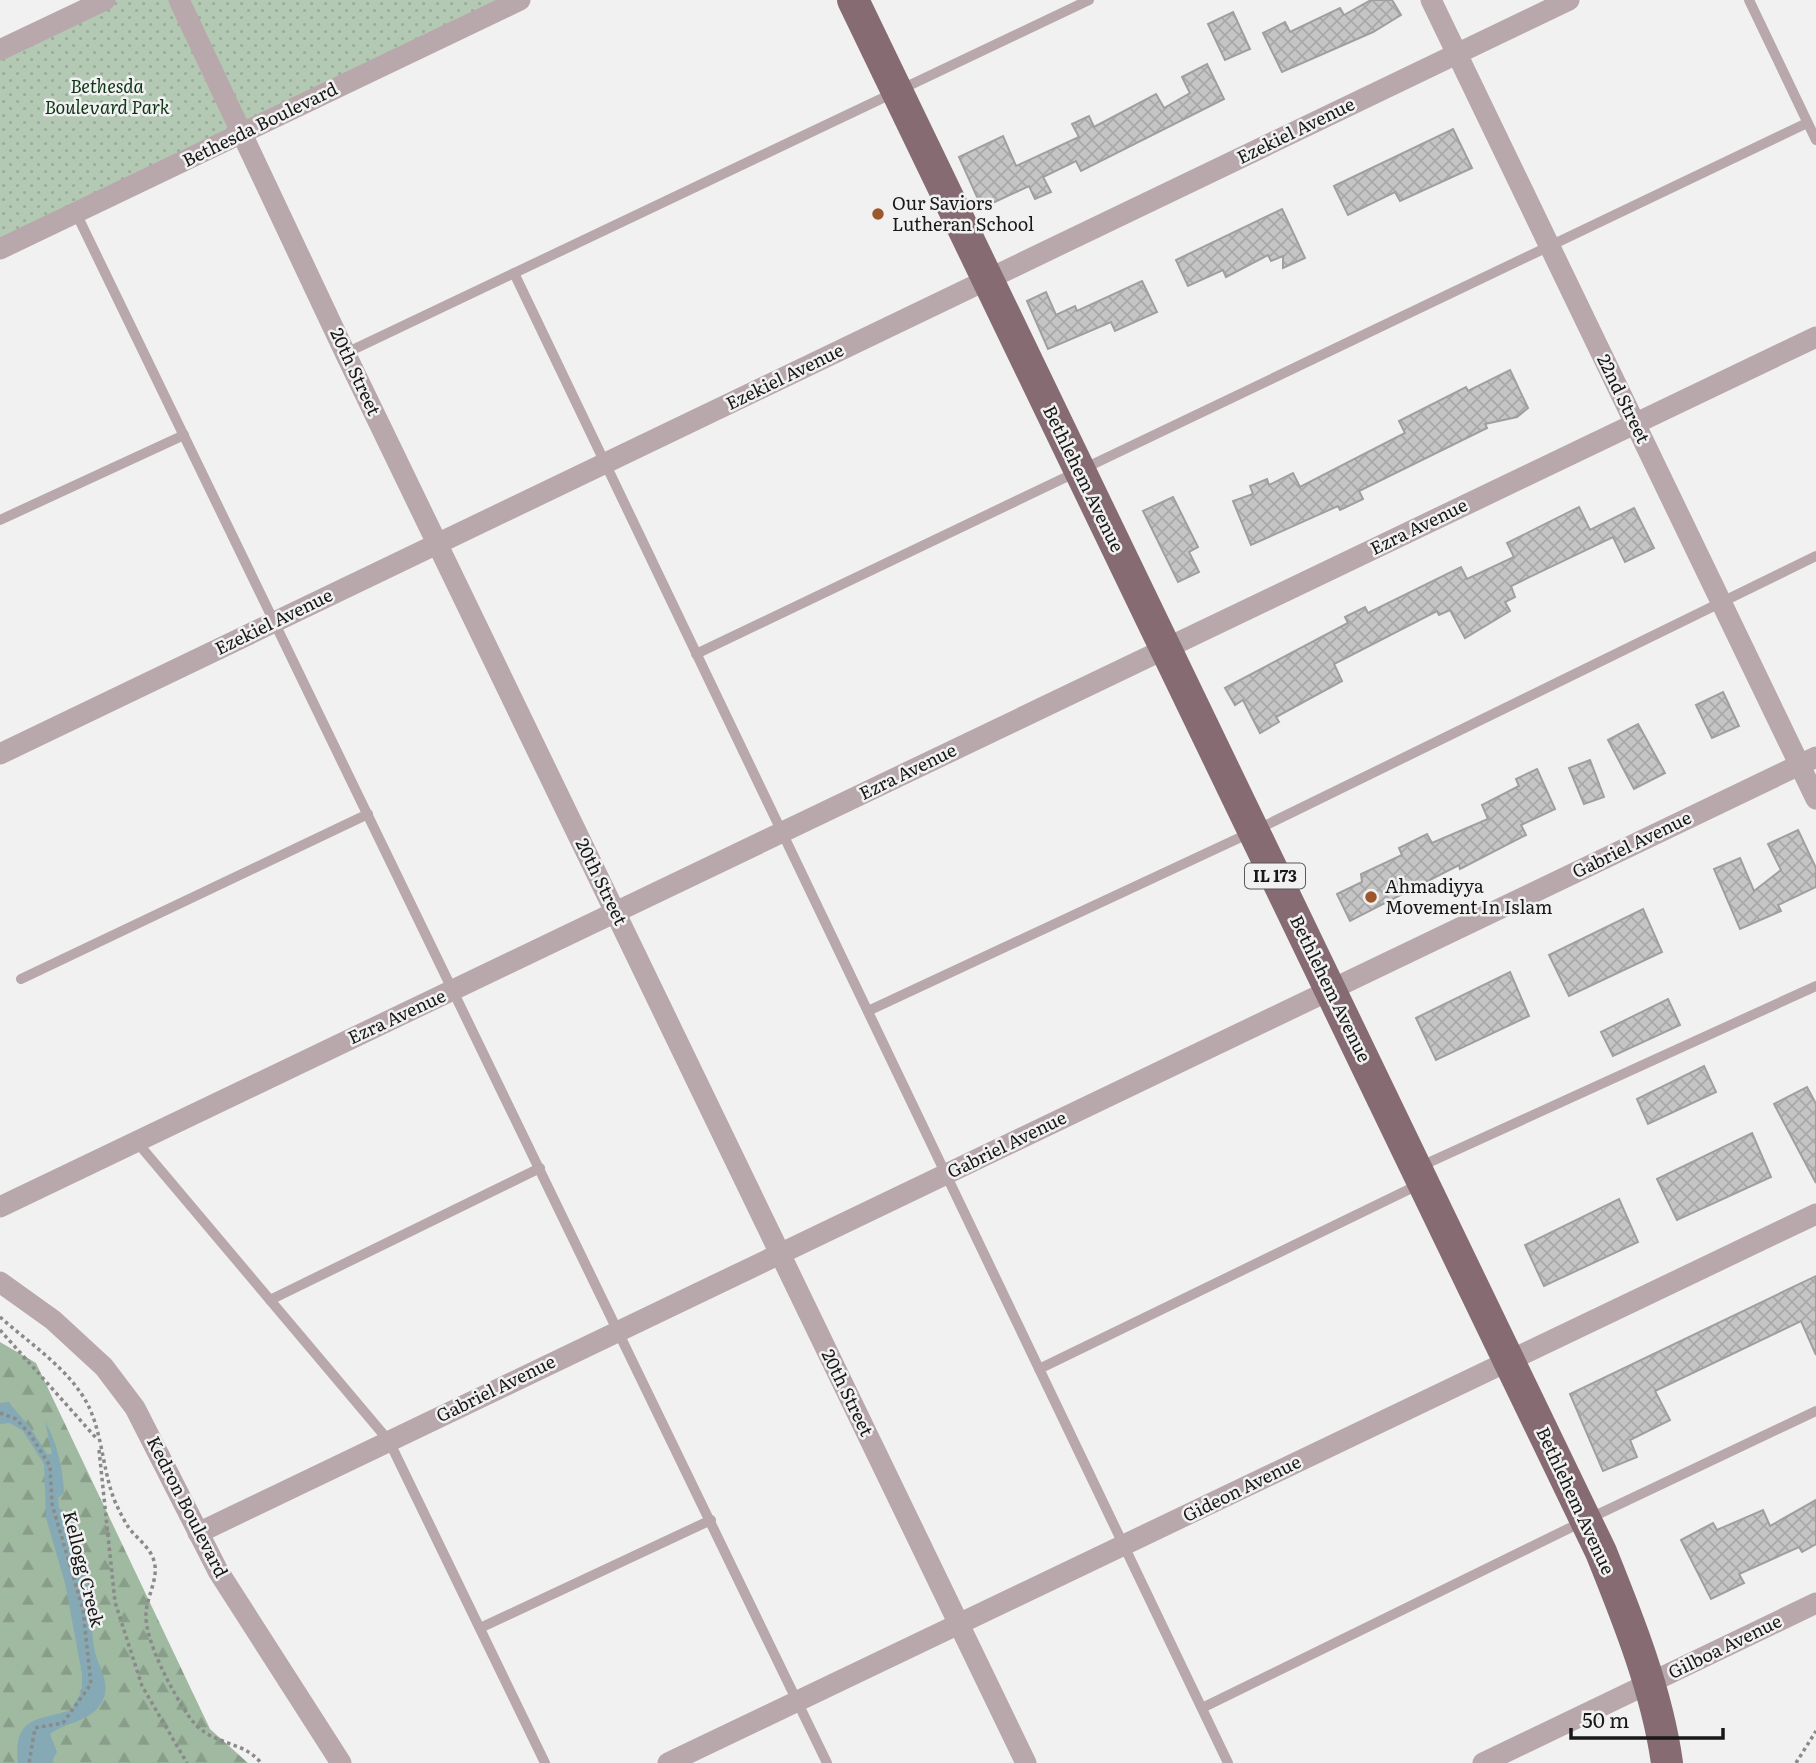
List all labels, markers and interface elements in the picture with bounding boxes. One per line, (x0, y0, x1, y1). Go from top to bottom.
park label: Bethesda Boulevard Park (44, 72, 170, 120)
street label: Bethesda Boulevard (177, 74, 341, 173)
street label: Ezekiel Avenue (1232, 89, 1359, 170)
place label: Our Saviors Lutheran School (892, 189, 1034, 237)
marker: Our Saviors Lutheran School (870, 206, 886, 222)
street label: 20th Street (324, 323, 389, 420)
street label: Ezekiel Avenue (721, 335, 848, 416)
street label: 22nd Street (1591, 349, 1658, 448)
street label: Bethlehem Avenue (1037, 400, 1132, 556)
street label: Ezra Avenue (1365, 490, 1472, 561)
street label: Ezekiel Avenue (210, 580, 337, 661)
street label: Ezra Avenue (854, 735, 961, 806)
street label: Gabriel Avenue (1567, 803, 1696, 884)
street label: 20th Street (570, 833, 635, 930)
road number: IL 173 (1245, 863, 1305, 888)
place label: Ahmadiyya Movement In Islam (1385, 872, 1553, 920)
marker: Ahmadiyya Movement In Islam (1363, 889, 1379, 905)
street label: Bethlehem Avenue (1284, 910, 1379, 1066)
street label: Ezra Avenue (343, 981, 450, 1050)
street label: Gabriel Avenue (942, 1103, 1071, 1184)
street label: 20th Street (816, 1344, 881, 1441)
street label: Gabriel Avenue (431, 1347, 560, 1428)
street label: Bethlehem Avenue (1530, 1422, 1622, 1579)
street label: Kedron Boulevard (141, 1431, 236, 1582)
street label: Gideon Avenue (1178, 1447, 1305, 1528)
street label: Kellogg Creek (57, 1508, 112, 1630)
street label: Gilboa Avenue (1663, 1606, 1786, 1685)
scale bar (1571, 1696, 1723, 1740)
text: 50 m (1582, 1703, 1629, 1734)

